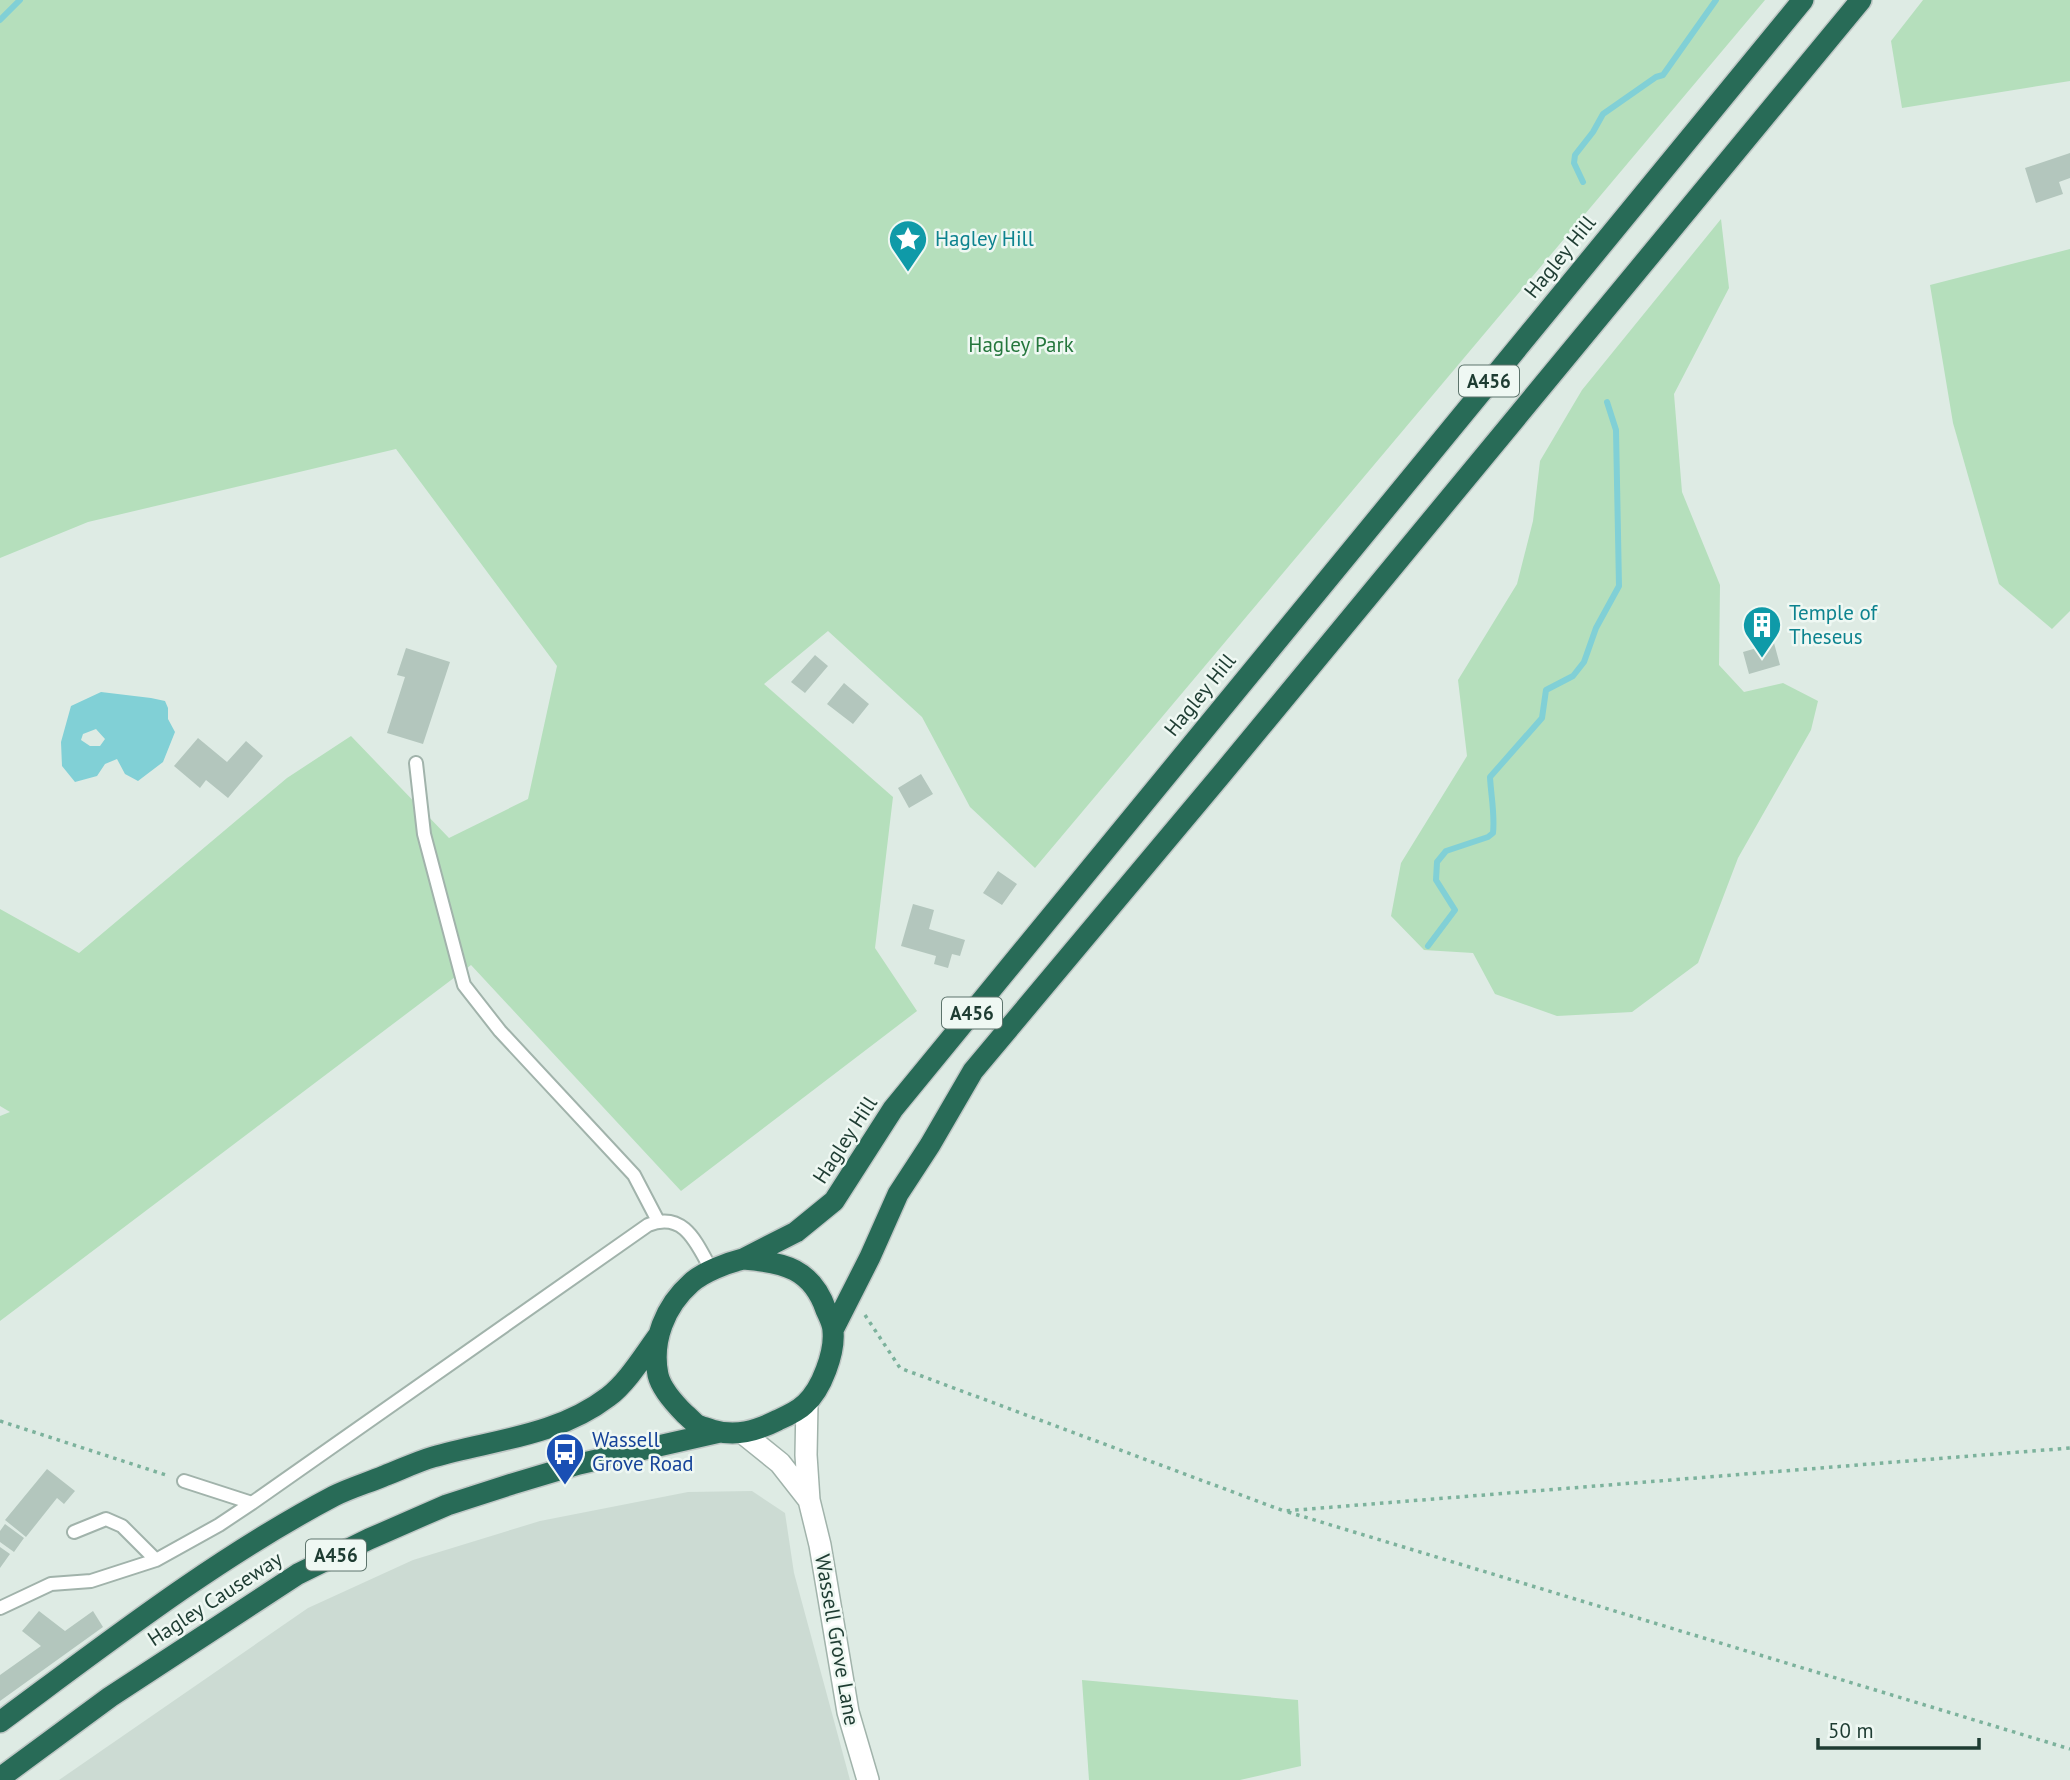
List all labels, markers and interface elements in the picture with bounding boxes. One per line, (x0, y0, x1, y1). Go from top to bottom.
street label: Hagley Hill (1518, 210, 1601, 304)
place icon: Hagley Hill (887, 218, 929, 273)
place label: Hagley Hill (935, 225, 1034, 252)
park label: Hagley Park (968, 331, 1074, 358)
road number: A456 (1459, 366, 1519, 396)
place label: Temple of Theseus (1789, 599, 1878, 650)
building icon: Temple of Theseus (1741, 604, 1783, 659)
street label: Hagley Hill (1158, 648, 1241, 742)
road number: A456 (942, 998, 1002, 1028)
street label: Hagley Hill (806, 1091, 883, 1189)
place label: Wassell Grove Road (592, 1426, 694, 1477)
bus stop icon: Wassell Grove Road (544, 1431, 586, 1486)
road number: A456 (306, 1540, 366, 1570)
street label: Hagley Causeway (142, 1545, 287, 1652)
street label: Wassell Grove Lane (809, 1552, 866, 1728)
scale bar (1818, 1706, 1979, 1750)
text: 50 m (1828, 1717, 1874, 1744)

